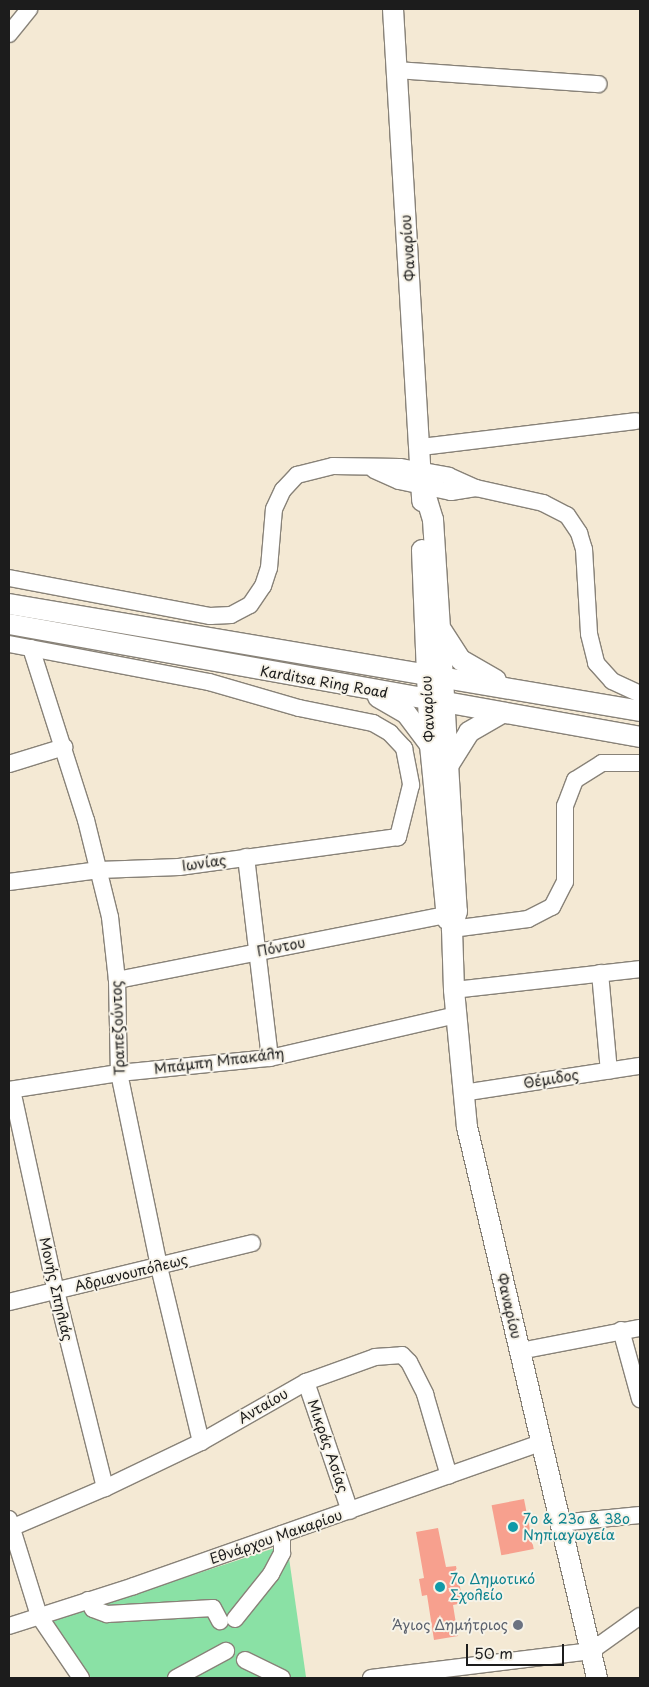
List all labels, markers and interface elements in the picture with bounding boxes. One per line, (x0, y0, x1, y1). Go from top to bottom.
street label: Φαναρίου (397, 214, 419, 282)
street label: Karditsa Ring Road (259, 663, 389, 701)
street label: Φαναρίου (418, 675, 438, 743)
street label: Ιωνίας (181, 852, 227, 874)
street label: Πόντου (255, 934, 307, 960)
street label: Τραπεζούντος (108, 980, 128, 1076)
street label: Μπάμπη Μπακάλη (153, 1045, 285, 1077)
street label: Θέμιδος (522, 1066, 580, 1092)
street label: Μονής Σπηλιάς (36, 1235, 76, 1343)
street label: Αδριανουπόλεως (73, 1251, 189, 1295)
street label: Φαναρίου (493, 1272, 525, 1340)
street label: Ανταίου (235, 1385, 291, 1427)
street label: Μικράς Ασίας (304, 1397, 352, 1495)
street label: Εθνάρχου Μακαρίου (207, 1506, 345, 1568)
place label: 7ο & 23ο & 38ο Νηπιαγωγεία (523, 1511, 631, 1544)
marker: 7ο & 23ο & 38ο Νηπιαγωγεία (507, 1521, 519, 1533)
place label: 7ο Δημοτικό Σχολείο (450, 1571, 535, 1604)
marker: 7ο Δημοτικό Σχολείο (434, 1581, 446, 1593)
place label: Άγιος Δημήτριος (392, 1617, 508, 1633)
marker: Άγιος Δημήτριος (512, 1619, 524, 1631)
scale bar (469, 1634, 566, 1666)
text: 50 m (474, 1641, 513, 1664)

